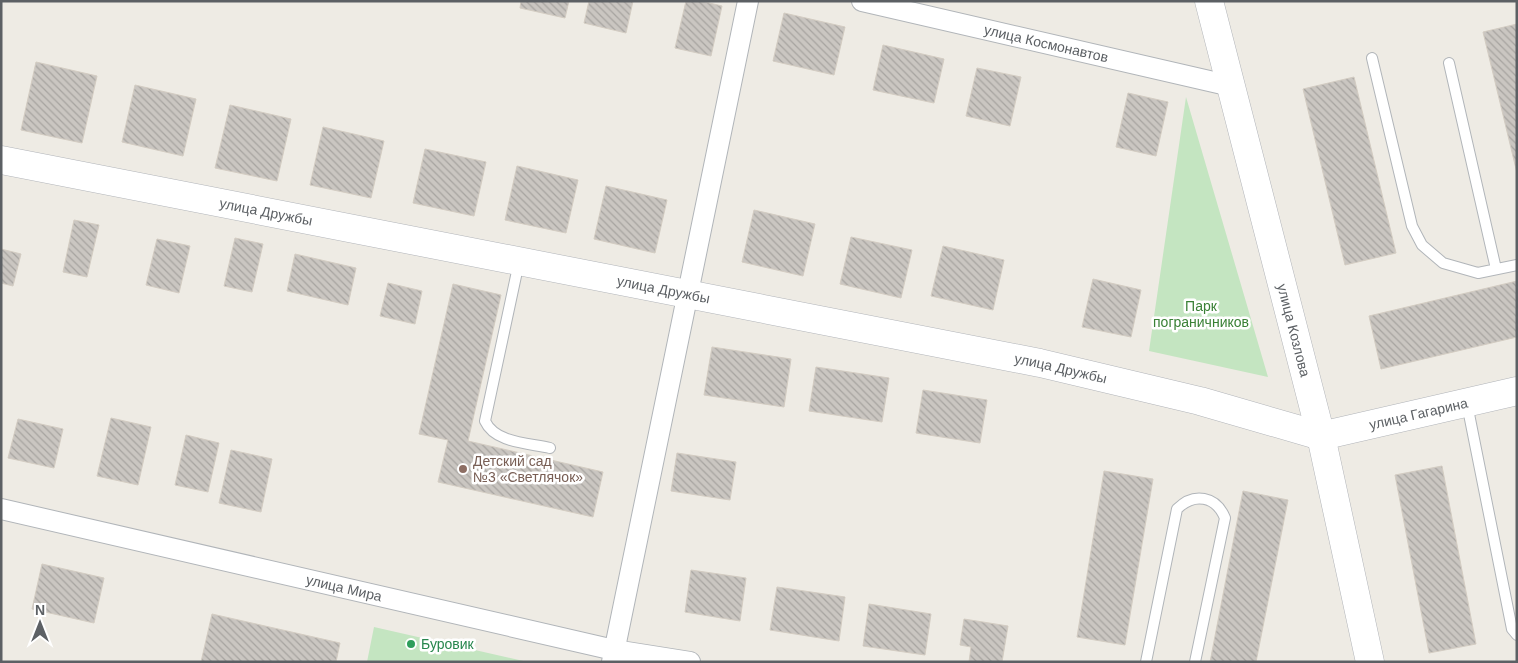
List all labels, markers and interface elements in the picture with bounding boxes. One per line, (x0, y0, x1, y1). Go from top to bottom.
street label: улица Космонавтов (983, 21, 1110, 65)
street label: улица Дружбы (218, 195, 314, 229)
street label: улица Дружбы (616, 273, 711, 306)
street label: улица Козлова (1274, 282, 1314, 379)
park label: Парк пограничников (1153, 298, 1249, 330)
street label: улица Дружбы (1013, 350, 1109, 387)
street label: улица Гагарина (1368, 395, 1470, 433)
place label: Детский сад №3 «Светлячок» (473, 453, 583, 485)
marker: Детский сад №3 «Светлячок» (457, 463, 469, 475)
street label: улица Мира (304, 571, 384, 604)
north arrow (15, 598, 65, 648)
text: N (35, 602, 45, 618)
place label: Буровик (421, 636, 475, 652)
marker: Буровик (405, 638, 417, 650)

